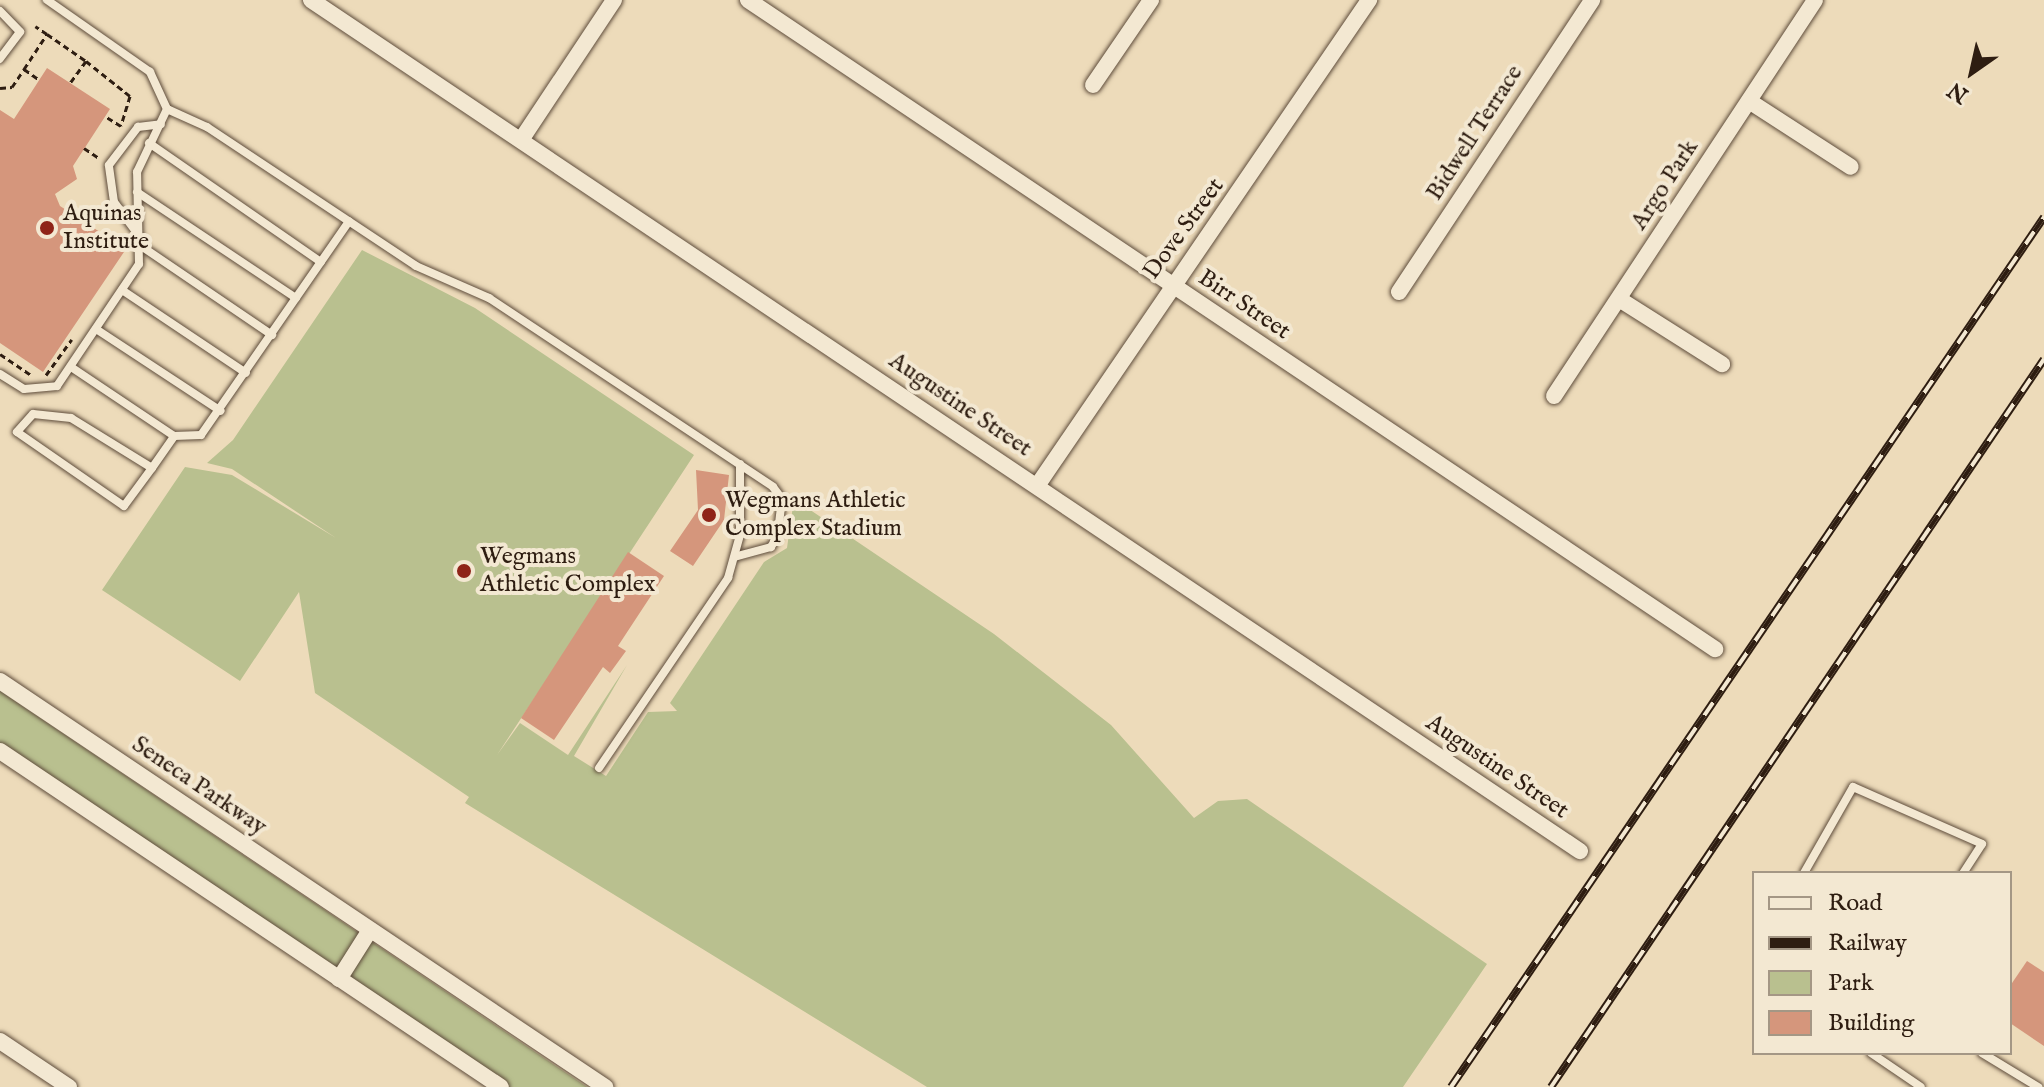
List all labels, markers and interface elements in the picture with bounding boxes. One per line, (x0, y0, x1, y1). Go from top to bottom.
north arrow (1932, 32, 2012, 112)
street label: Bidwell Terrace (1421, 60, 1529, 206)
text: N (1943, 75, 1974, 109)
street label: Argo Park (1625, 134, 1705, 236)
street label: Dove Street (1138, 173, 1230, 285)
place label: Aquinas Institute (63, 200, 149, 256)
marker: Aquinas Institute (38, 219, 56, 237)
street label: Birr Street (1193, 264, 1295, 346)
street label: Augustine Street (883, 347, 1037, 463)
place label: Wegmans Athletic Complex Stadium (725, 487, 906, 543)
marker: Wegmans Athletic Complex Stadium (700, 506, 718, 524)
place label: Wegmans Athletic Complex (480, 543, 656, 599)
marker: Wegmans Athletic Complex (455, 562, 473, 580)
street label: Augustine Street (1420, 709, 1574, 825)
street label: Seneca Parkway (126, 730, 272, 842)
legend (1752, 871, 2012, 1055)
text: Road (1828, 888, 1882, 919)
text: Railway (1828, 928, 1907, 959)
text: Park (1828, 968, 1874, 999)
text: Building (1828, 1008, 1914, 1039)

